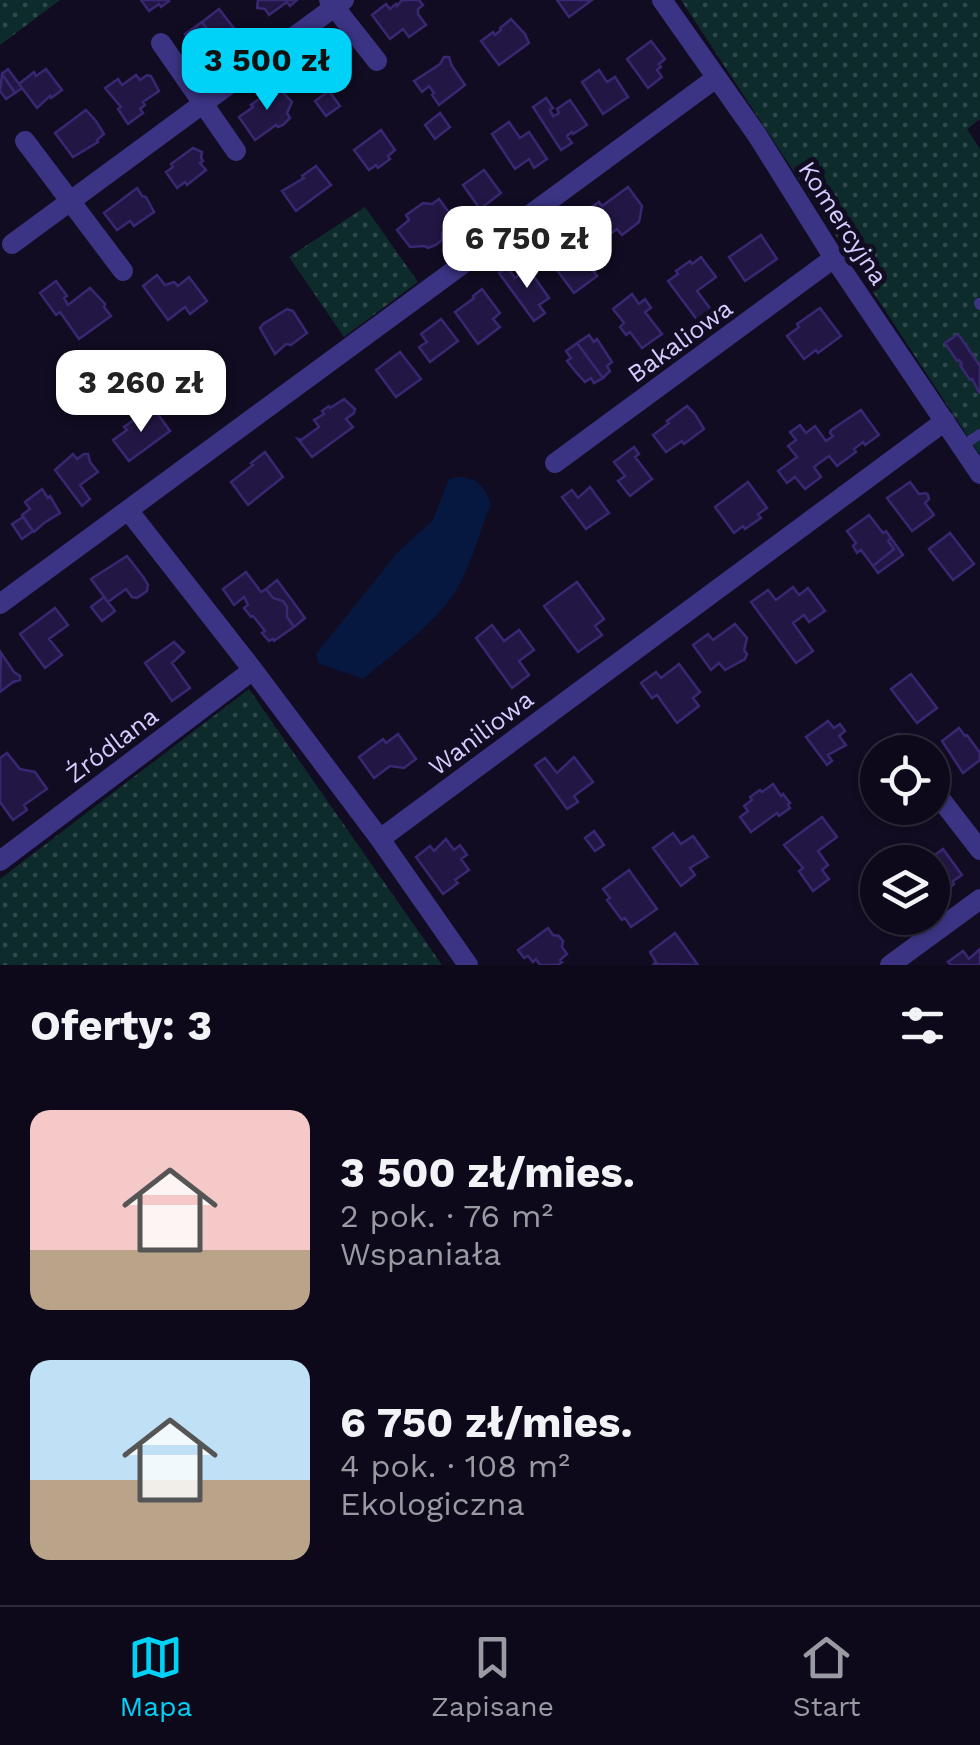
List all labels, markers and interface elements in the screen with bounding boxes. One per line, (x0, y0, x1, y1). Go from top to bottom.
pin: 3 500 zł (164, 28, 370, 113)
text: 3 500 zł (204, 41, 330, 79)
street label: Komercyjna (792, 156, 894, 290)
pin: 6 750 zł (424, 206, 630, 291)
text: 6 750 zł (465, 219, 589, 257)
street label: Bakaliowa (622, 293, 738, 389)
pin: 3 260 zł (38, 350, 244, 435)
text: 3 260 zł (78, 363, 204, 401)
street label: Waniliowa (423, 684, 539, 782)
street label: Źródlana (60, 701, 164, 789)
map controls (860, 735, 950, 935)
button: locate (860, 735, 950, 825)
button: layers (860, 845, 950, 935)
icon: filters (895, 998, 950, 1053)
text: Oferty: 3 (30, 1001, 212, 1050)
text: 3 500 zł/mies. (340, 1148, 635, 1197)
icon: home (110, 1150, 230, 1270)
text: 2 pok. · 76 m² (340, 1197, 553, 1235)
text: Wspaniała (340, 1235, 501, 1273)
text: 6 750 zł/mies. (340, 1398, 633, 1447)
icon: home (110, 1400, 230, 1520)
text: 4 pok. · 108 m² (340, 1447, 570, 1485)
text: Ekologiczna (340, 1485, 525, 1523)
tab: Mapa (119, 1630, 192, 1723)
tab: Zapisane (431, 1630, 554, 1723)
tab: Start (793, 1630, 861, 1723)

